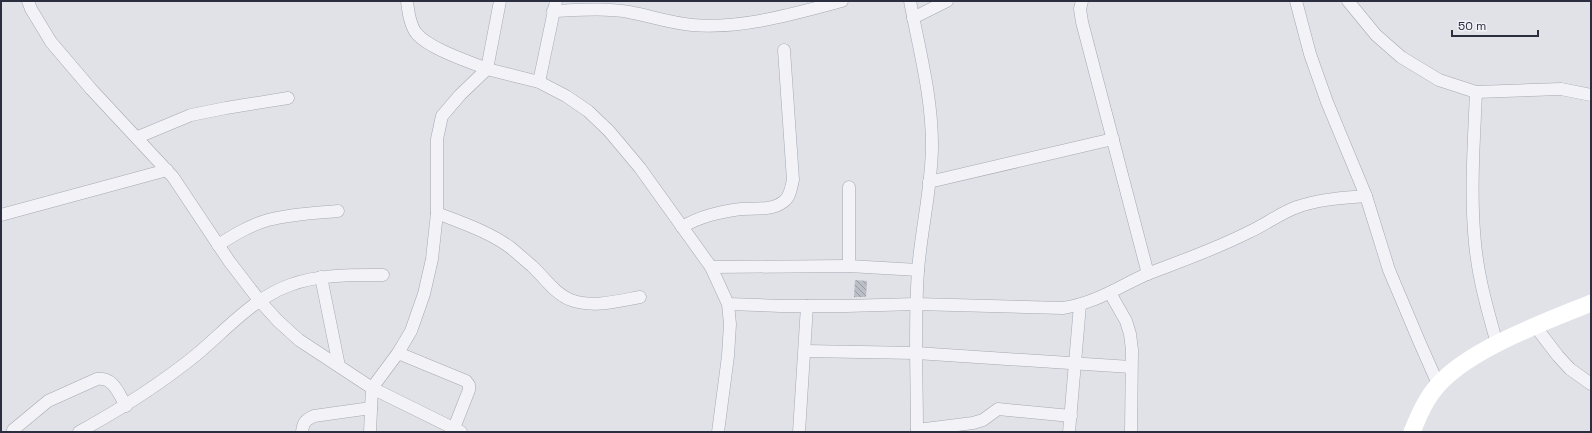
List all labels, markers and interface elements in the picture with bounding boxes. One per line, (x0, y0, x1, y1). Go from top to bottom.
scale bar (1452, 12, 1538, 38)
text: 50 m (1458, 18, 1486, 34)

